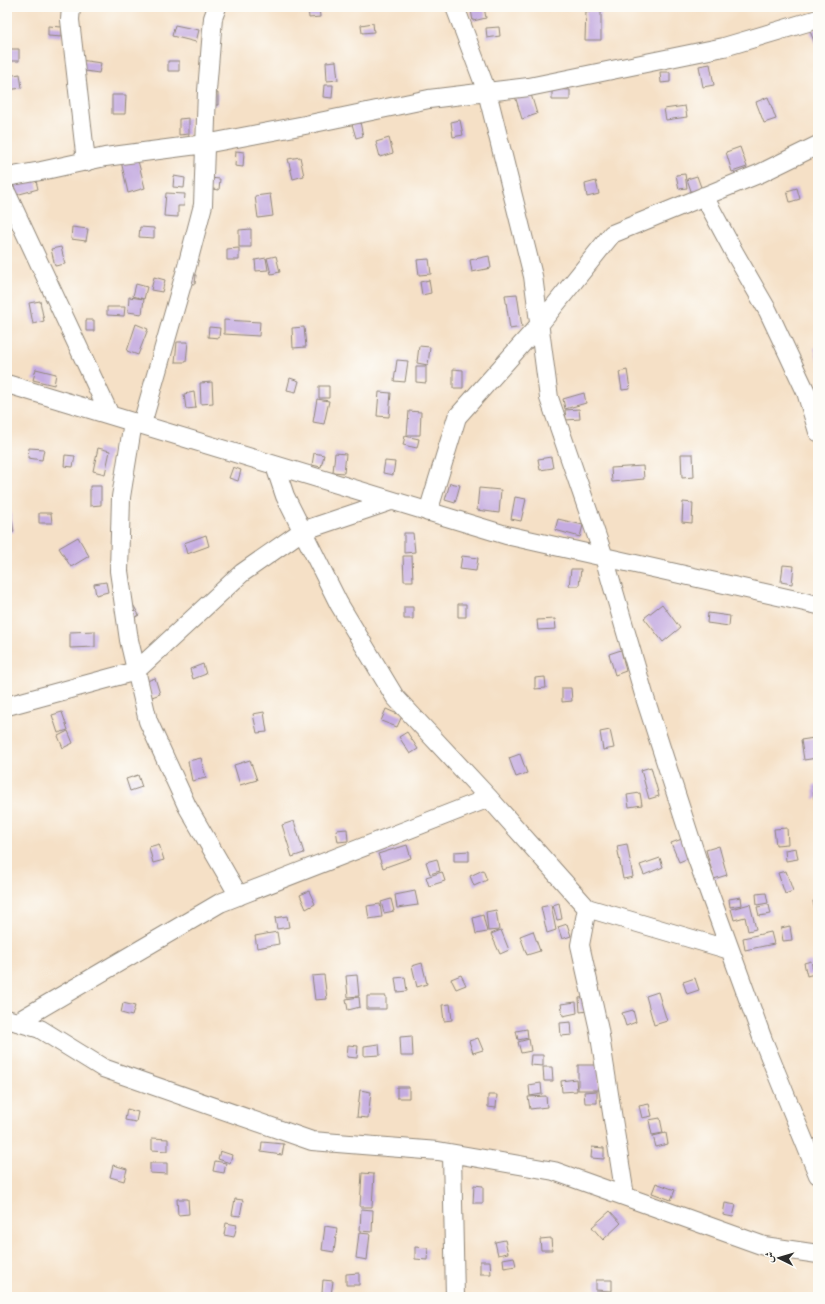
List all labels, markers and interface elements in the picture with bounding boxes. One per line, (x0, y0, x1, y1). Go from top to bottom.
north arrow (759, 1238, 799, 1278)
text: ش (765, 1251, 776, 1263)

